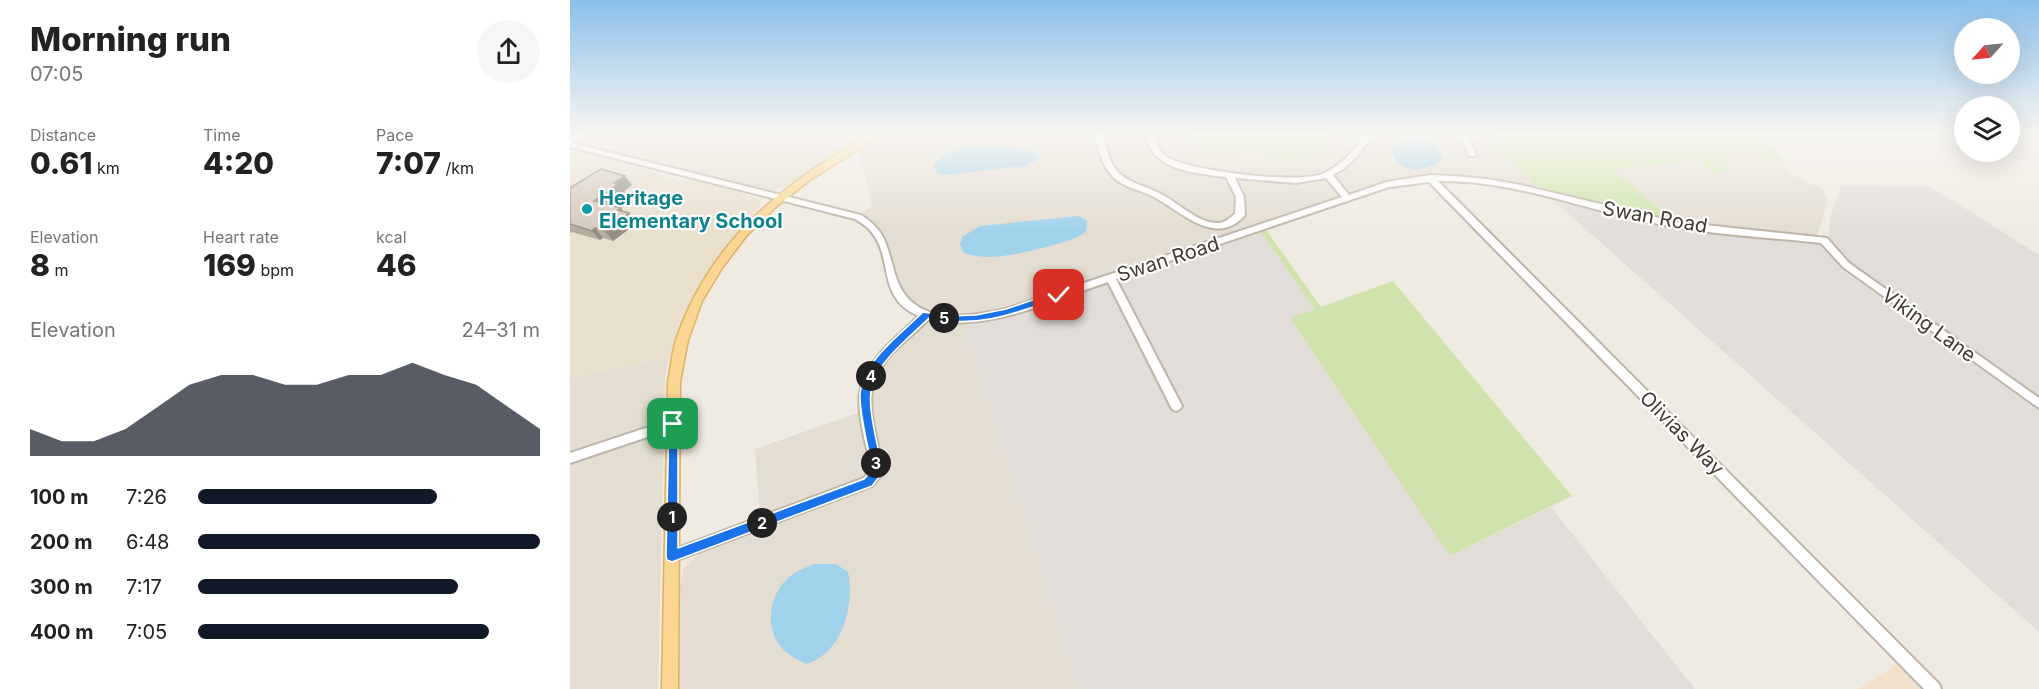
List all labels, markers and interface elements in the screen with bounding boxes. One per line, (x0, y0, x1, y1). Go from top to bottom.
north arrow (1954, 18, 2020, 84)
map controls (1954, 18, 2020, 162)
text: Morning run (30, 19, 231, 59)
button: share (477, 20, 540, 83)
text: 07:05 (30, 62, 83, 86)
button: layers (1954, 96, 2020, 162)
text: Distance (30, 125, 96, 145)
text: Time (203, 125, 241, 145)
text: Pace (376, 125, 414, 145)
text: 0.61 (30, 145, 93, 181)
text: 4:20 (203, 145, 274, 181)
text: 7:07 (376, 145, 441, 181)
text: km (93, 158, 120, 178)
text: /km (441, 158, 474, 178)
place label: Heritage Elementary School (599, 186, 783, 233)
street label: Swan Road (1601, 196, 1709, 238)
marker: Heritage Elementary School (580, 202, 594, 216)
text: Elevation (30, 227, 99, 247)
text: Heart rate (203, 227, 279, 247)
text: kcal (376, 227, 407, 247)
street label: Swan Road (1114, 231, 1222, 287)
text: 8 (30, 247, 50, 283)
text: 169 (203, 247, 256, 283)
text: 46 (376, 247, 417, 283)
text: m (50, 260, 68, 280)
text: bpm (256, 260, 294, 280)
pin (1033, 269, 1084, 320)
icon: check (1042, 278, 1075, 311)
street label: Viking Lane (1877, 283, 1981, 367)
pin: 5 (929, 303, 959, 333)
text: 5 (939, 308, 949, 328)
text: Elevation (30, 318, 116, 342)
text: 24–31 m (462, 318, 540, 342)
pin: 4 (856, 361, 886, 391)
text: 4 (866, 366, 876, 386)
street label: Olivias Way (1635, 386, 1729, 480)
pin (647, 398, 698, 449)
icon: arrive (656, 407, 689, 440)
pin: 3 (861, 448, 891, 478)
text: 3 (871, 453, 881, 473)
text: 100 m (30, 485, 89, 509)
text: 7:26 (126, 485, 167, 509)
pin: 1 (657, 502, 687, 532)
text: 1 (669, 507, 675, 527)
pin: 2 (747, 508, 777, 538)
text: 2 (757, 513, 767, 533)
text: 200 m (30, 530, 93, 554)
text: 6:48 (126, 530, 169, 554)
text: 300 m (30, 575, 93, 599)
text: 7:17 (126, 575, 162, 599)
text: 400 m (30, 620, 94, 644)
text: 7:05 (126, 620, 167, 644)

